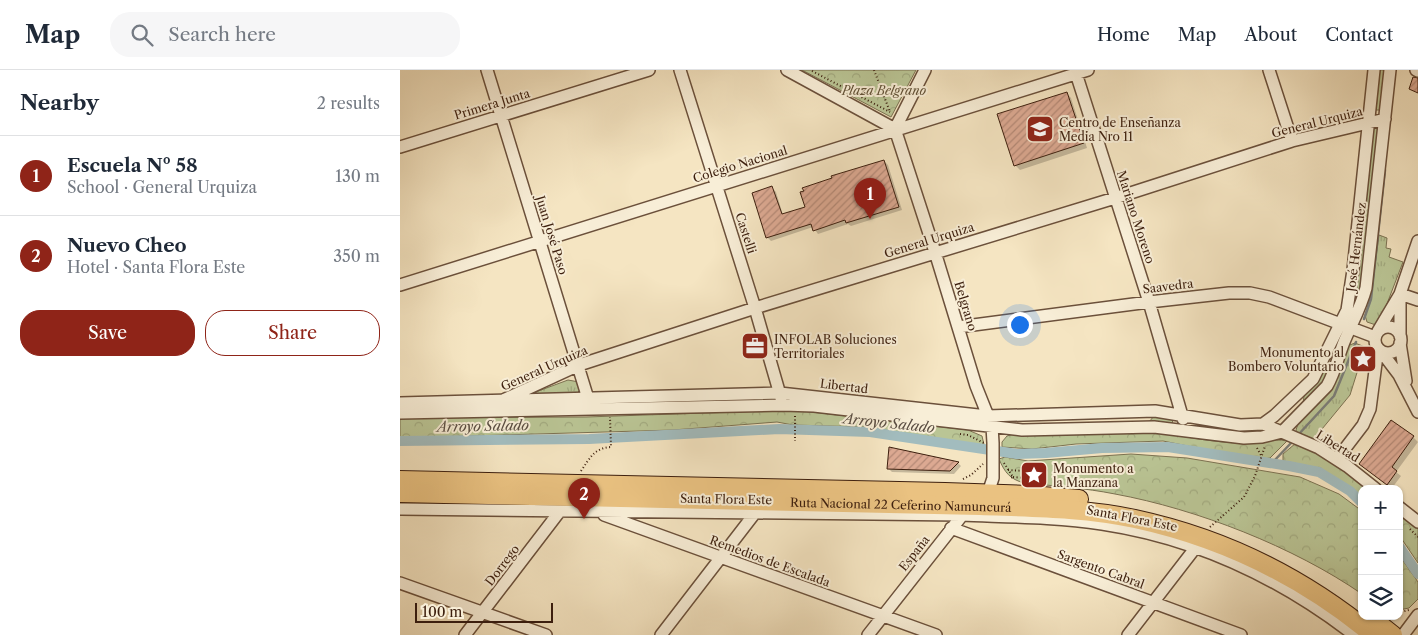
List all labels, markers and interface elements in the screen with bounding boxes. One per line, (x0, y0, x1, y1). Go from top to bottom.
search box (110, 12, 460, 57)
text: Map (25, 20, 80, 49)
icon: search (128, 21, 156, 49)
text: Search here (168, 23, 276, 46)
text: Home (1097, 24, 1150, 46)
text: Map (1178, 24, 1216, 46)
text: About (1244, 24, 1297, 46)
text: Contact (1325, 24, 1393, 46)
park label: Plaza Belgrano (841, 83, 926, 98)
street label: Primera Junta (452, 85, 532, 123)
text: Nearby (20, 90, 99, 115)
text: 2 results (317, 93, 380, 113)
street label: General Urquiza (1270, 103, 1365, 141)
school or university icon: Centro de Enseñanza Media Nro 11 (1025, 114, 1055, 144)
place label: Centro de Enseñanza Media Nro 11 (1059, 115, 1182, 144)
street label: Colegio Nacional (691, 142, 790, 186)
text: Escuela Nº 58 (67, 154, 198, 177)
text: 1 (32, 166, 40, 186)
text: 130 m (335, 166, 380, 186)
street label: Mariano Moreno (1114, 168, 1158, 266)
text: School · General Urquiza (67, 177, 257, 197)
pin: 1 (854, 178, 886, 219)
street label: Juan José Paso (532, 192, 571, 276)
street label: José Hernández (1343, 201, 1369, 295)
street label: Castelli (732, 210, 760, 256)
street label: General Urquiza (882, 219, 976, 261)
text: Nuevo Cheo (67, 234, 187, 257)
text: 2 (31, 246, 41, 266)
text: 350 m (333, 246, 380, 266)
text: Hotel · Santa Flora Este (67, 257, 245, 277)
street label: Saavedra (1142, 275, 1195, 297)
street label: Belgrano (951, 279, 981, 333)
button: Save (20, 310, 195, 356)
button: Share (205, 310, 380, 356)
your location (1007, 312, 1033, 338)
office icon: INFOLAB Soluciones Territoriales (740, 331, 770, 361)
place label: INFOLAB Soluciones Territoriales (774, 332, 897, 361)
street label: General Urquiza (498, 342, 590, 394)
place icon: Monumento al Bombero Voluntario (1348, 344, 1378, 374)
place label: Monumento al Bombero Voluntario (1228, 345, 1344, 374)
street label: Libertad (819, 376, 870, 396)
water label: Arroyo Salado (840, 409, 936, 437)
water label: Arroyo Salado (435, 416, 529, 436)
street label: Libertad (1313, 427, 1363, 466)
place icon: Monumento a la Manzana (1019, 460, 1049, 490)
place label: Monumento a la Manzana (1053, 461, 1134, 490)
pin: 2 (568, 478, 600, 519)
map controls (1358, 485, 1403, 620)
button: + (1358, 485, 1403, 530)
street label: Santa Flora Este (680, 491, 772, 507)
street label: Ruta Nacional 22 Ceferino Namuncurá (790, 494, 1013, 515)
street label: Santa Flora Este (1085, 502, 1179, 534)
button: − (1358, 530, 1403, 575)
street label: Remedios de Escalada (708, 532, 833, 590)
street label: España (895, 532, 933, 574)
street label: Dorrego (482, 542, 522, 588)
street label: Sargento Cabral (1055, 546, 1147, 592)
button: layers (1358, 575, 1403, 620)
scale bar (415, 600, 552, 623)
text: 100 m (422, 603, 462, 621)

